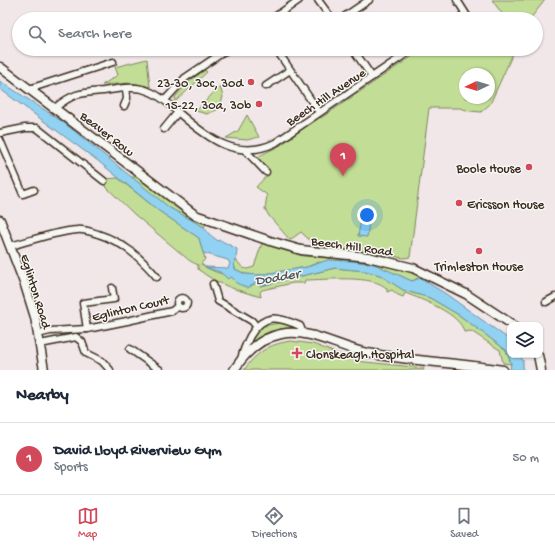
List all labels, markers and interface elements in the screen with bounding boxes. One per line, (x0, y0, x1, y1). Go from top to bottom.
search box (12, 12, 543, 56)
icon: search (26, 23, 48, 45)
text: Search here (58, 25, 132, 43)
street label: Beech Hill Avenue (283, 66, 369, 131)
north arrow (459, 68, 495, 104)
place label: 23-30, 30c, 30d (157, 77, 244, 92)
marker: 23-30, 30c, 30d (246, 77, 256, 87)
place label: 15-22, 30a, 30b (164, 99, 251, 114)
marker: 15-22, 30a, 30b (254, 99, 264, 109)
street label: Beaver Row (76, 109, 136, 161)
pin: 1 (330, 143, 356, 176)
place label: Boole House (455, 162, 521, 177)
marker: Boole House (524, 162, 534, 172)
marker: Ericsson House (454, 198, 464, 208)
place label: Ericsson House (467, 198, 545, 213)
your location (357, 205, 377, 225)
street label: Beech Hill Road (309, 234, 395, 261)
marker: Trimleston House (474, 246, 484, 256)
street label: Eglinton Road (16, 253, 53, 332)
place label: Trimleston House (433, 260, 524, 275)
water label: Dodder (254, 266, 304, 291)
street label: Eglinton Court (91, 293, 172, 326)
map controls (507, 322, 543, 358)
button: layers (507, 322, 543, 358)
marker: Clonskeagh Hospital (291, 347, 303, 359)
place label: Clonskeagh Hospital (306, 348, 414, 363)
text: Nearby (16, 386, 69, 406)
text: David Lloyd Riverview Gym (54, 442, 222, 460)
text: 1 (26, 451, 32, 466)
text: 50 m (512, 451, 539, 466)
text: Sports (54, 460, 88, 475)
tab: Map (77, 505, 99, 541)
tab: Directions (252, 505, 297, 541)
tab: Saved (450, 505, 478, 541)

